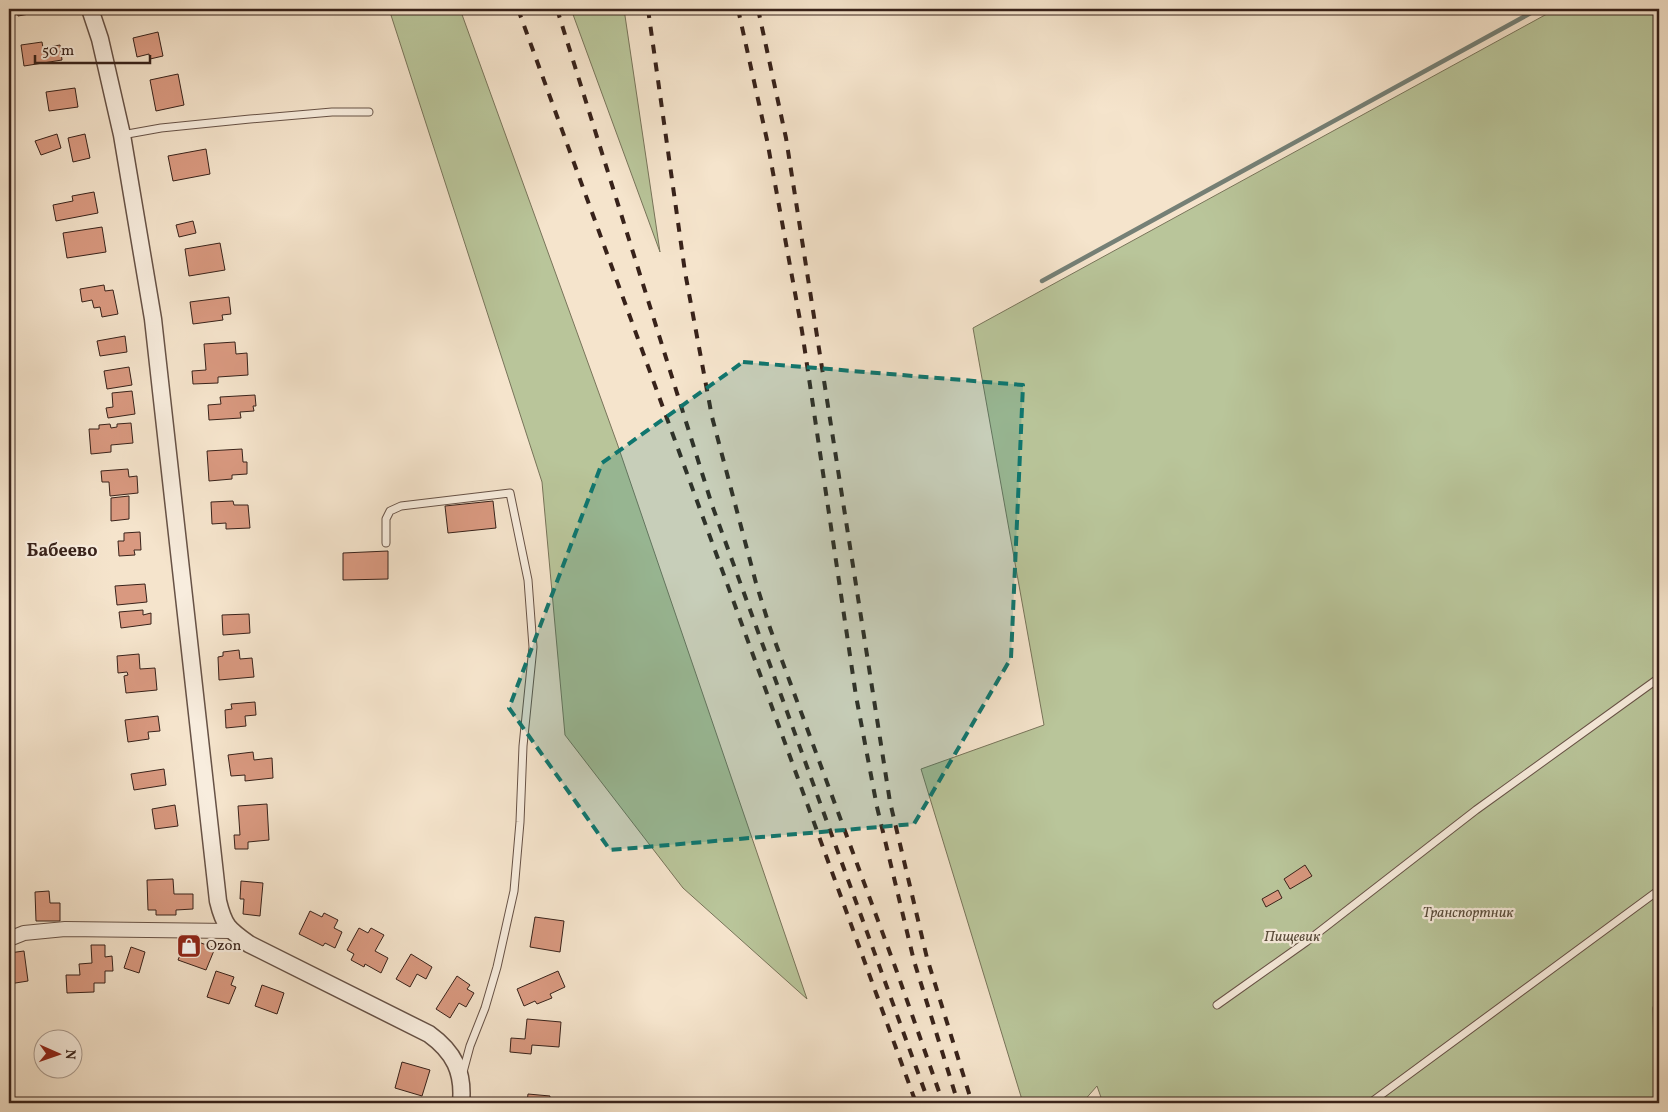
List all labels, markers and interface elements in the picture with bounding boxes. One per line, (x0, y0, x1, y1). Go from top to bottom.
scale bar (35, 32, 150, 64)
text: 50 m (42, 41, 74, 62)
district label: Бабеево (26, 539, 98, 564)
park label: Транспортник (1423, 903, 1514, 924)
park label: Пищевик (1264, 927, 1321, 948)
shop icon: Ozon (176, 933, 202, 959)
place label: Ozon (206, 936, 241, 957)
north arrow (32, 1030, 82, 1080)
text: N (60, 1049, 79, 1060)

